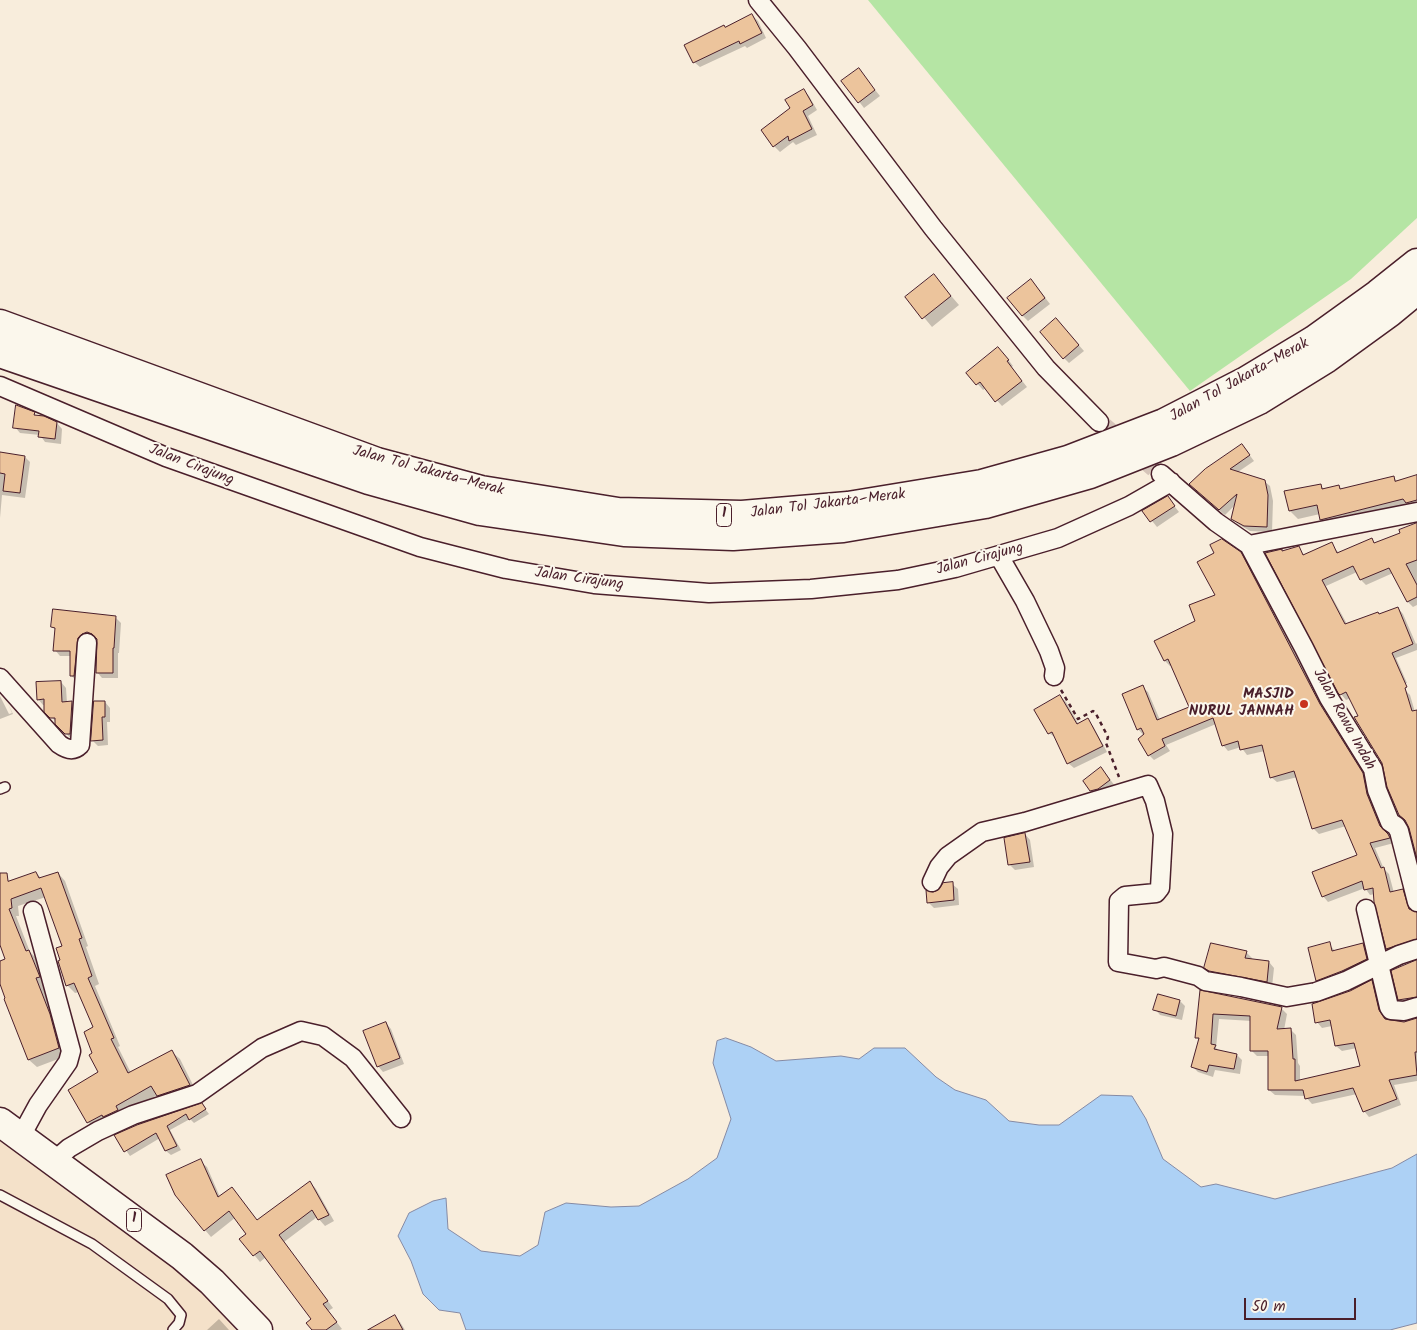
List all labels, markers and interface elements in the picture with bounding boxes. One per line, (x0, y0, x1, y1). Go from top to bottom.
street label: Jalan Tol Jakarta–Merak (1167, 335, 1313, 427)
street label: Jalan Cirajung (146, 442, 236, 490)
street label: Jalan Tol Jakarta–Merak (350, 443, 506, 501)
street label: Jalan Tol Jakarta–Merak (749, 487, 907, 523)
road number: 1 (716, 504, 732, 526)
street label: Jalan Cirajung (934, 540, 1026, 580)
street label: Jalan Cirajung (533, 565, 625, 595)
street label: Jalan Rawa Indah (1308, 666, 1378, 774)
place label: MASJID NURUL JANNAH (1189, 686, 1294, 721)
marker: MASJID NURUL JANNAH (1298, 698, 1310, 710)
road number: 1 (126, 1208, 142, 1232)
scale bar (1247, 1288, 1360, 1320)
text: 50 m (1252, 1295, 1286, 1319)

